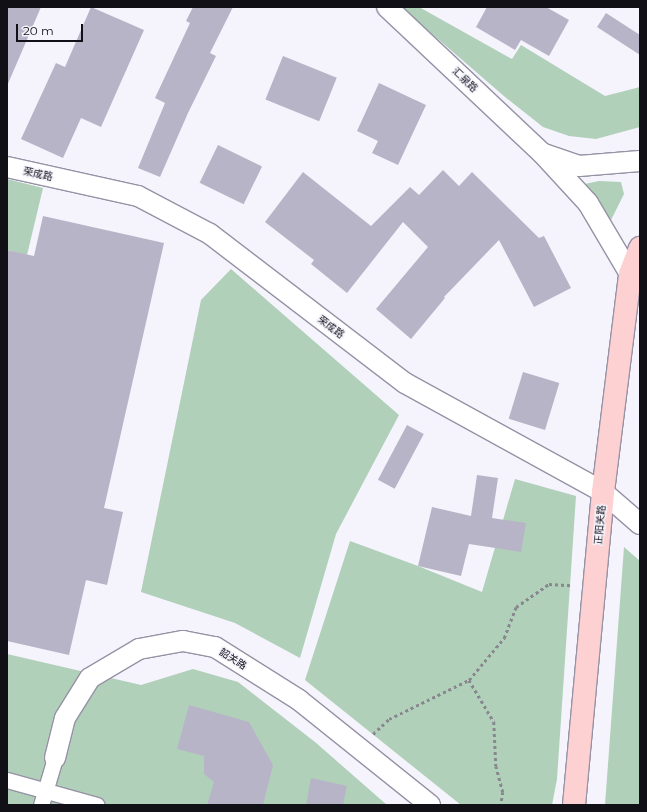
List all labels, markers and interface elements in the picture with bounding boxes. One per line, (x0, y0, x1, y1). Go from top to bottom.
scale bar (18, 16, 85, 42)
text: 20 m (23, 23, 54, 38)
street label: 汇泉路 (450, 65, 480, 95)
street label: 荣成路 (22, 165, 54, 183)
street label: 荣成路 (315, 313, 347, 341)
street label: 正阳关路 (592, 505, 608, 545)
street label: 韶关路 (217, 646, 249, 672)

